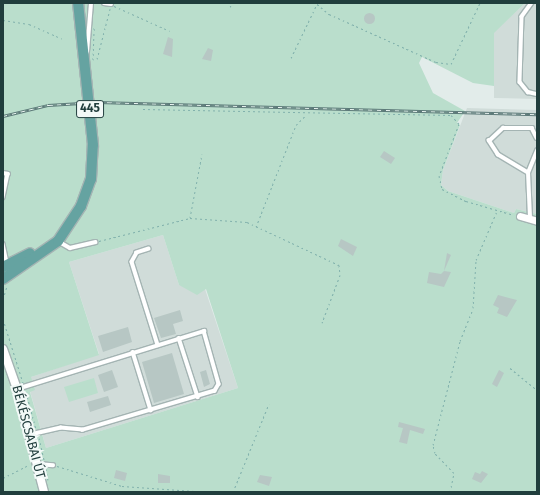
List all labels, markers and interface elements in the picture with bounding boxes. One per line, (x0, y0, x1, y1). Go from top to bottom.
road number: 445 (76, 99, 104, 119)
street label: BÉKÉSCSABAI ÚT (8, 384, 48, 480)

